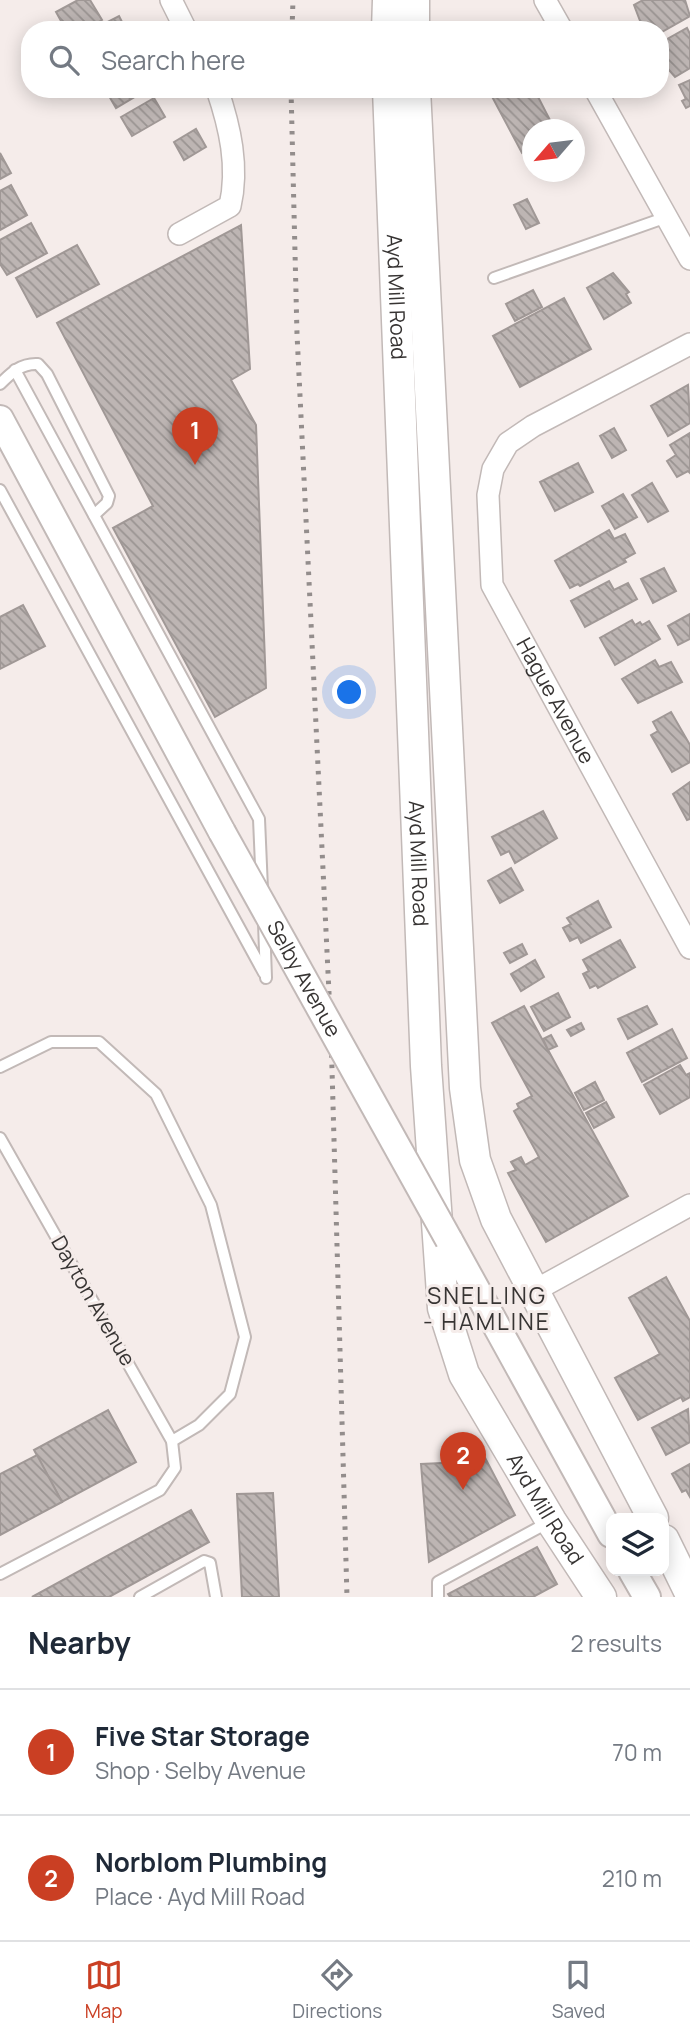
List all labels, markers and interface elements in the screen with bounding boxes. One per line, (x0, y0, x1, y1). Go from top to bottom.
search box (21, 21, 669, 98)
icon: search (45, 41, 83, 79)
text: Search here (101, 42, 246, 78)
north arrow (522, 119, 585, 182)
street label: Ayd Mill Road (381, 233, 414, 360)
pin: 1 (172, 407, 218, 465)
street label: Hague Avenue (510, 633, 602, 768)
your location (332, 675, 366, 709)
street label: Ayd Mill Road (403, 800, 436, 927)
street label: Selby Avenue (261, 915, 348, 1042)
street label: Dayton Avenue (45, 1230, 143, 1371)
district label: SNELLING - HAMLINE (423, 1279, 551, 1337)
pin: 2 (440, 1432, 486, 1490)
street label: Ayd Mill Road (501, 1448, 591, 1570)
map controls (606, 1513, 669, 1576)
button: layers (606, 1513, 669, 1576)
text: Nearby (28, 1622, 131, 1663)
text: 2 results (570, 1627, 662, 1659)
text: Five Star Storage (95, 1718, 310, 1754)
text: 1 (46, 1736, 56, 1768)
text: 70 m (612, 1736, 662, 1768)
text: Shop · Selby Avenue (95, 1754, 306, 1786)
text: Norblom Plumbing (95, 1844, 327, 1880)
text: 2 (44, 1862, 58, 1894)
text: 210 m (602, 1862, 662, 1894)
text: Place · Ayd Mill Road (95, 1880, 305, 1912)
tab: Map (85, 1956, 123, 2024)
tab: Directions (292, 1956, 382, 2024)
tab: Saved (552, 1956, 605, 2024)

